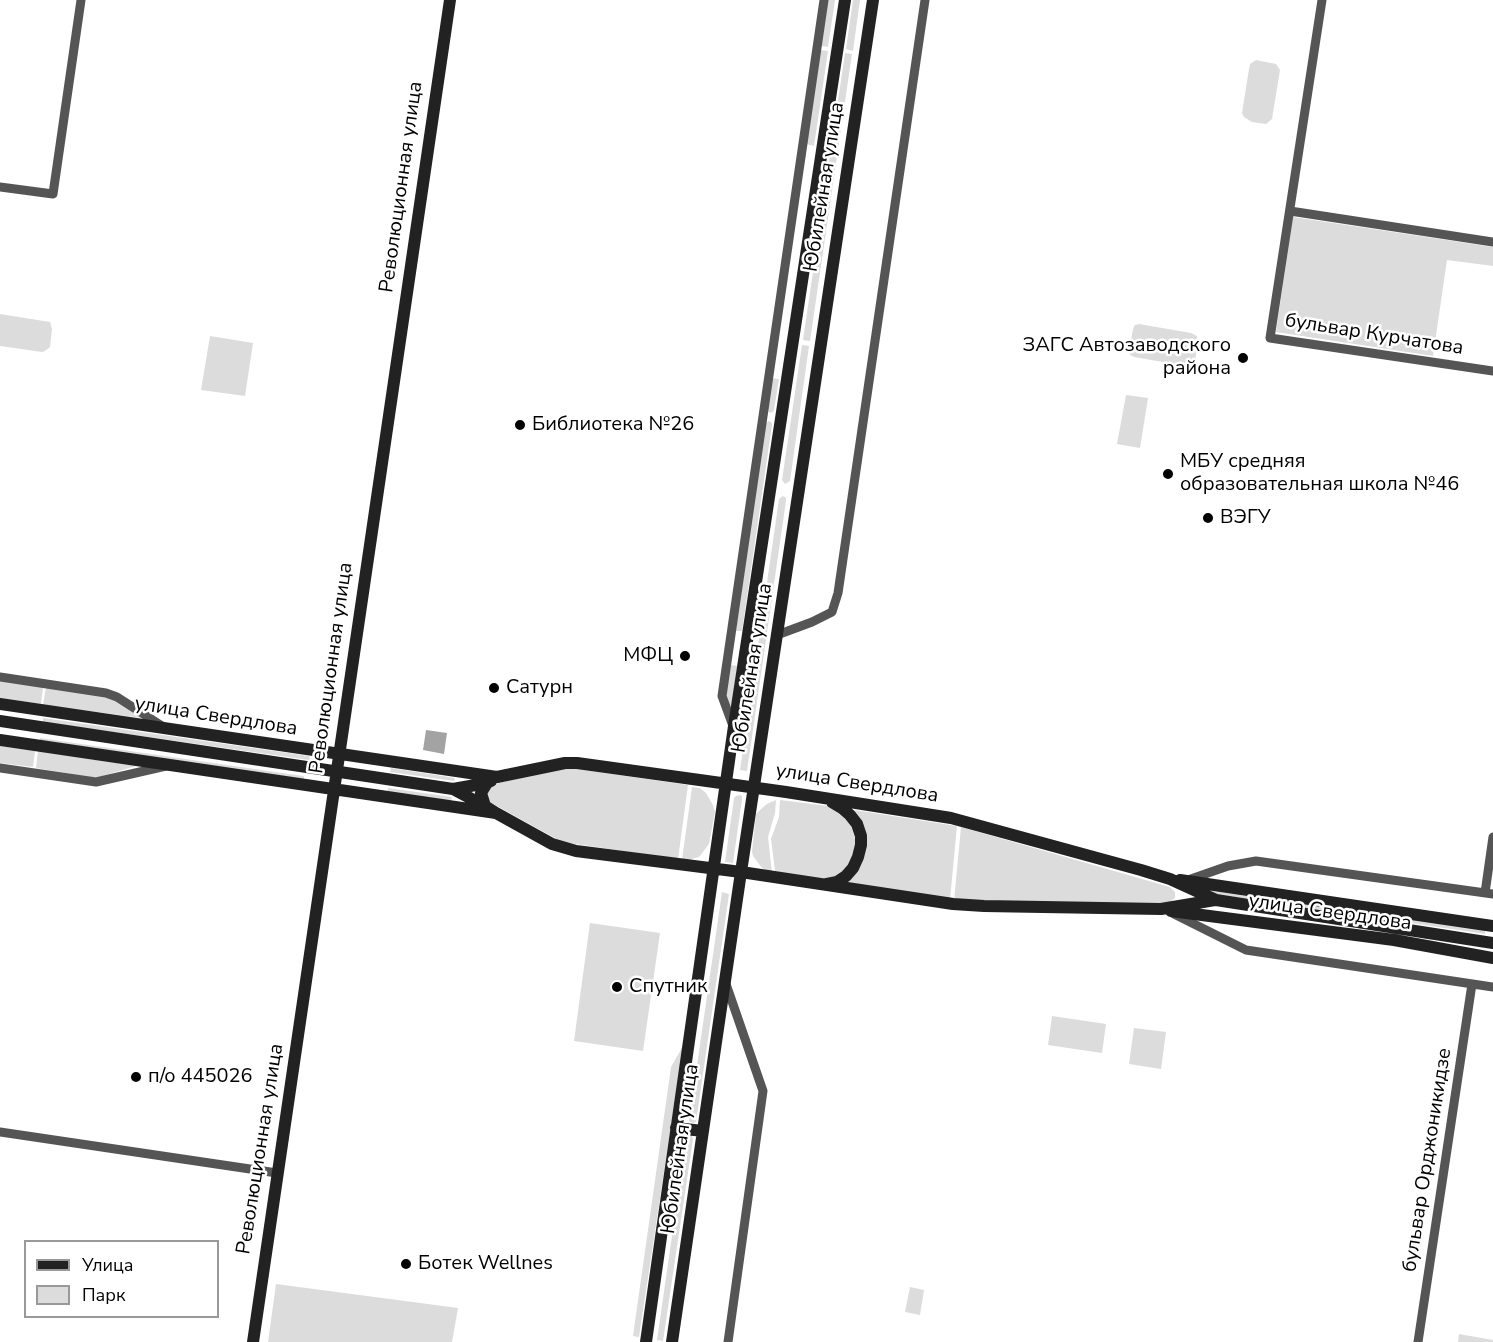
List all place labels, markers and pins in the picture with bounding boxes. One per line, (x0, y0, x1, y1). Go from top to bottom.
place label: ЗАГС Автозаводского района (1023, 334, 1231, 381)
marker: ЗАГС Автозаводского района (1236, 351, 1250, 365)
place label: Библиотека №26 (532, 413, 694, 437)
marker: Библиотека №26 (513, 418, 527, 432)
place label: МБУ средняя образовательная школа №46 (1180, 450, 1459, 497)
marker: МБУ средняя образовательная школа №46 (1161, 467, 1175, 481)
place label: ВЭГУ (1220, 506, 1271, 530)
marker: ВЭГУ (1201, 511, 1215, 525)
place label: МФЦ (623, 644, 673, 668)
marker: МФЦ (678, 649, 692, 663)
place label: Сатурн (506, 676, 573, 700)
marker: Сатурн (487, 681, 501, 695)
place label: Спутник (629, 975, 708, 999)
marker: Спутник (610, 980, 624, 994)
place label: п/о 445026 (148, 1065, 253, 1089)
marker: п/о 445026 (129, 1070, 143, 1084)
place label: Ботек Wellnes (418, 1252, 553, 1276)
marker: Ботек Wellnes (399, 1257, 413, 1271)

